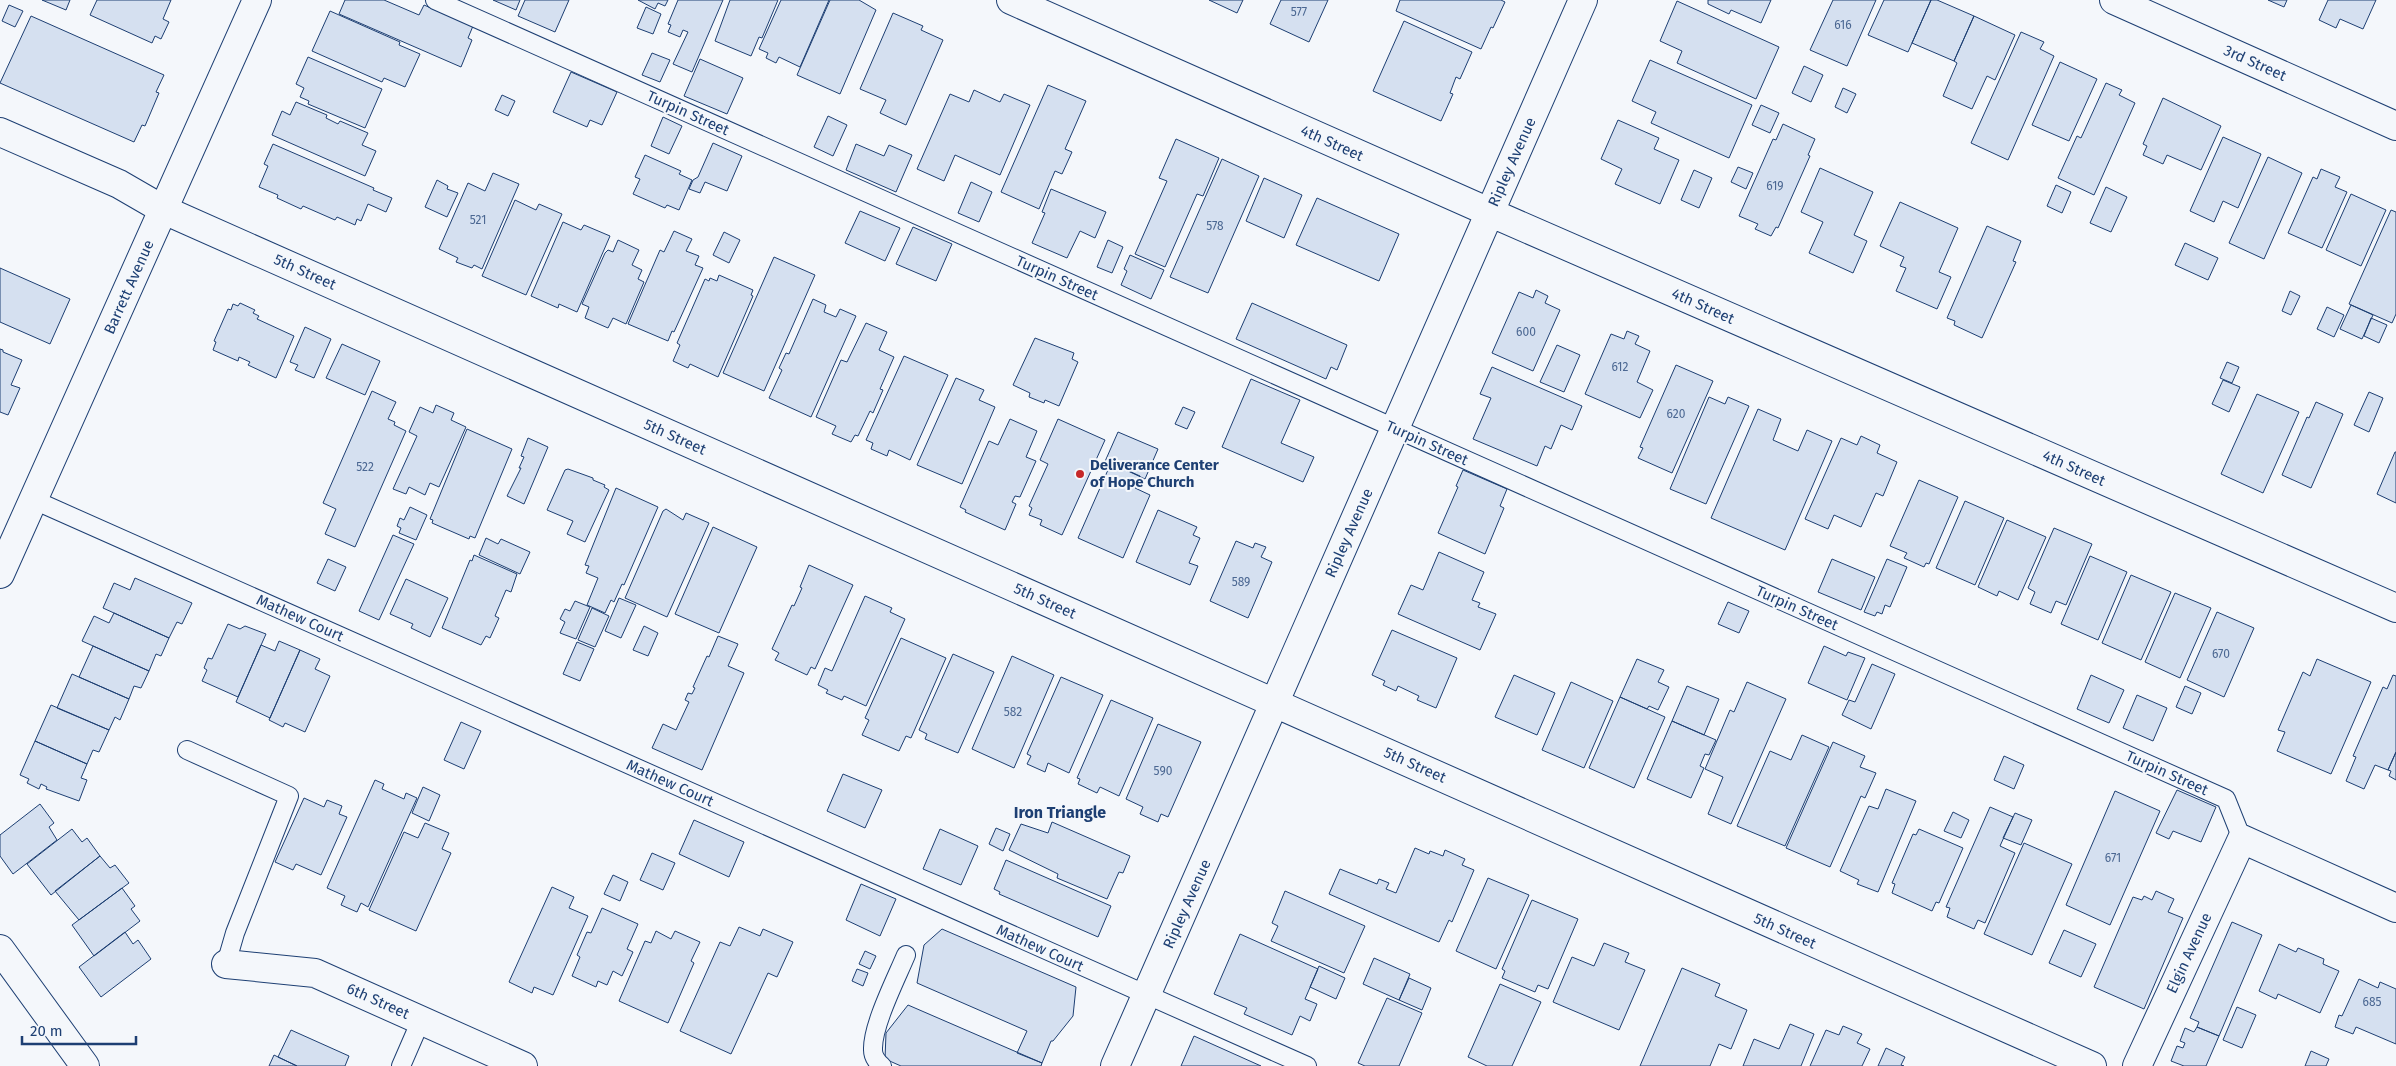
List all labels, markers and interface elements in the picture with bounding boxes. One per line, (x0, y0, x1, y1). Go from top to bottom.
house number: 577 (1291, 5, 1307, 19)
house number: 616 (1834, 18, 1852, 32)
street label: 3rd Street (2221, 41, 2290, 85)
street label: Turpin Street (644, 87, 733, 139)
street label: Ripley Avenue (1484, 115, 1540, 209)
street label: 4th Street (1298, 121, 1367, 165)
house number: 619 (1766, 179, 1784, 193)
house number: 521 (470, 213, 486, 227)
house number: 578 (1206, 219, 1224, 233)
street label: Barrett Avenue (100, 237, 158, 337)
street label: 5th Street (271, 250, 339, 294)
street label: Turpin Street (1013, 252, 1102, 304)
street label: 4th Street (1669, 284, 1738, 328)
house number: 600 (1516, 325, 1536, 339)
house number: 612 (1612, 360, 1629, 374)
house number: 620 (1667, 407, 1686, 421)
street label: 5th Street (641, 415, 709, 459)
street label: Turpin Street (1383, 417, 1472, 469)
street label: 4th Street (2040, 446, 2109, 490)
place label: Deliverance Center of Hope Church (1090, 456, 1220, 491)
house number: 522 (356, 460, 374, 474)
marker: Deliverance Center of Hope Church (1074, 468, 1086, 480)
street label: Ripley Avenue (1321, 486, 1377, 580)
house number: 589 (1232, 575, 1250, 589)
street label: 5th Street (1011, 579, 1079, 623)
street label: Turpin Street (1753, 582, 1842, 634)
street label: Mathew Court (254, 591, 347, 646)
house number: 670 (2212, 647, 2230, 661)
house number: 582 (1004, 705, 1022, 719)
street label: 5th Street (1381, 743, 1449, 787)
street label: Turpin Street (2123, 747, 2212, 799)
street label: Mathew Court (624, 756, 717, 811)
house number: 590 (1154, 764, 1173, 778)
district label: Iron Triangle (1014, 803, 1106, 822)
house number: 671 (2105, 851, 2121, 865)
street label: Ripley Avenue (1159, 857, 1215, 951)
street label: 5th Street (1751, 909, 1819, 953)
street label: Elgin Avenue (2162, 910, 2216, 996)
street label: Mathew Court (994, 921, 1087, 976)
street label: 6th Street (344, 979, 413, 1023)
house number: 685 (2362, 995, 2382, 1009)
scale bar (22, 1014, 136, 1046)
text: 20 m (30, 1022, 63, 1040)

